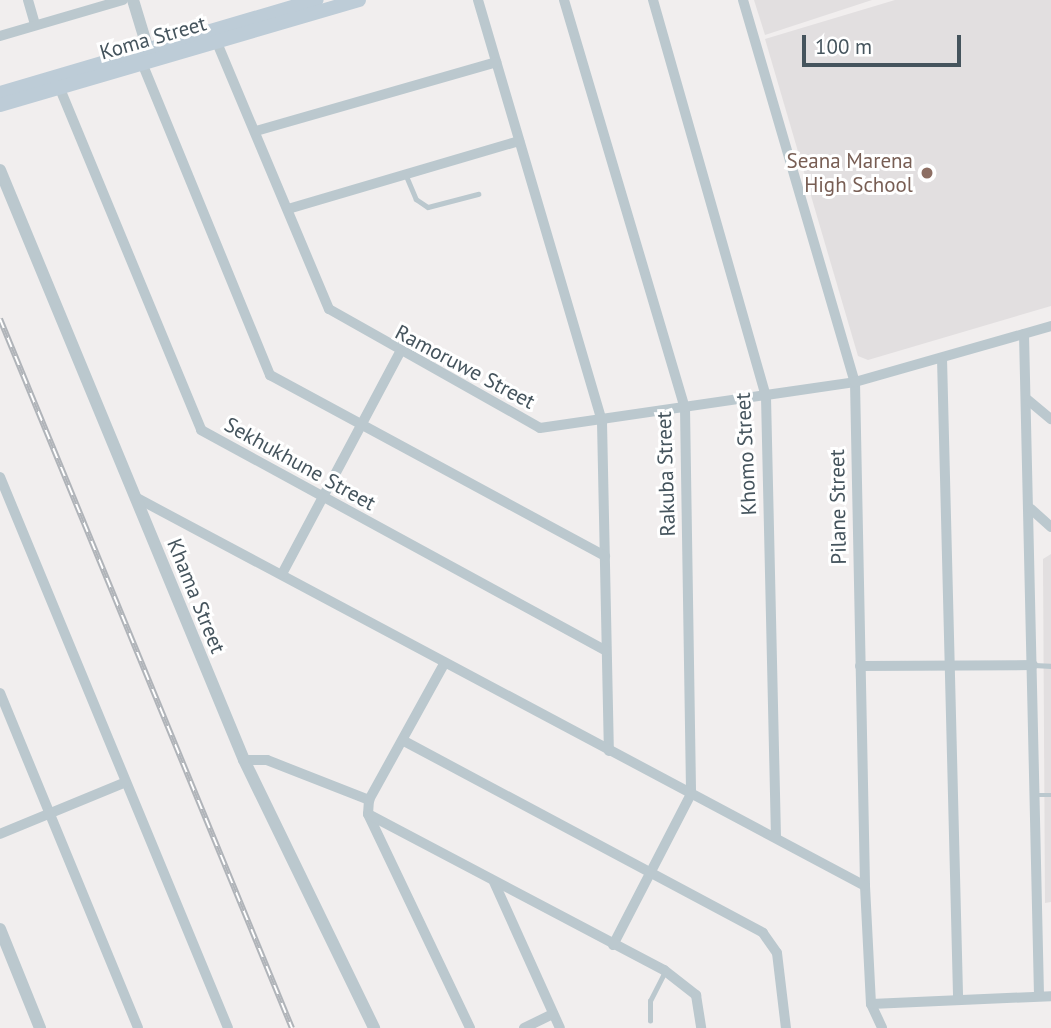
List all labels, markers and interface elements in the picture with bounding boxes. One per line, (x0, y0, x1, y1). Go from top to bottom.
street label: Koma Street (97, 11, 209, 65)
scale bar (806, 21, 965, 65)
text: 100 m (815, 33, 872, 60)
place label: Seana Marena High School (787, 148, 913, 198)
marker: Seana Marena High School (919, 165, 935, 181)
street label: Ramoruwe Street (391, 320, 539, 414)
street label: Khomo Street (730, 392, 762, 516)
street label: Rakuba Street (651, 411, 681, 537)
street label: Sekhukhune Street (220, 412, 380, 516)
street label: Pilane Street (824, 449, 852, 565)
street label: Khama Street (162, 535, 230, 657)

